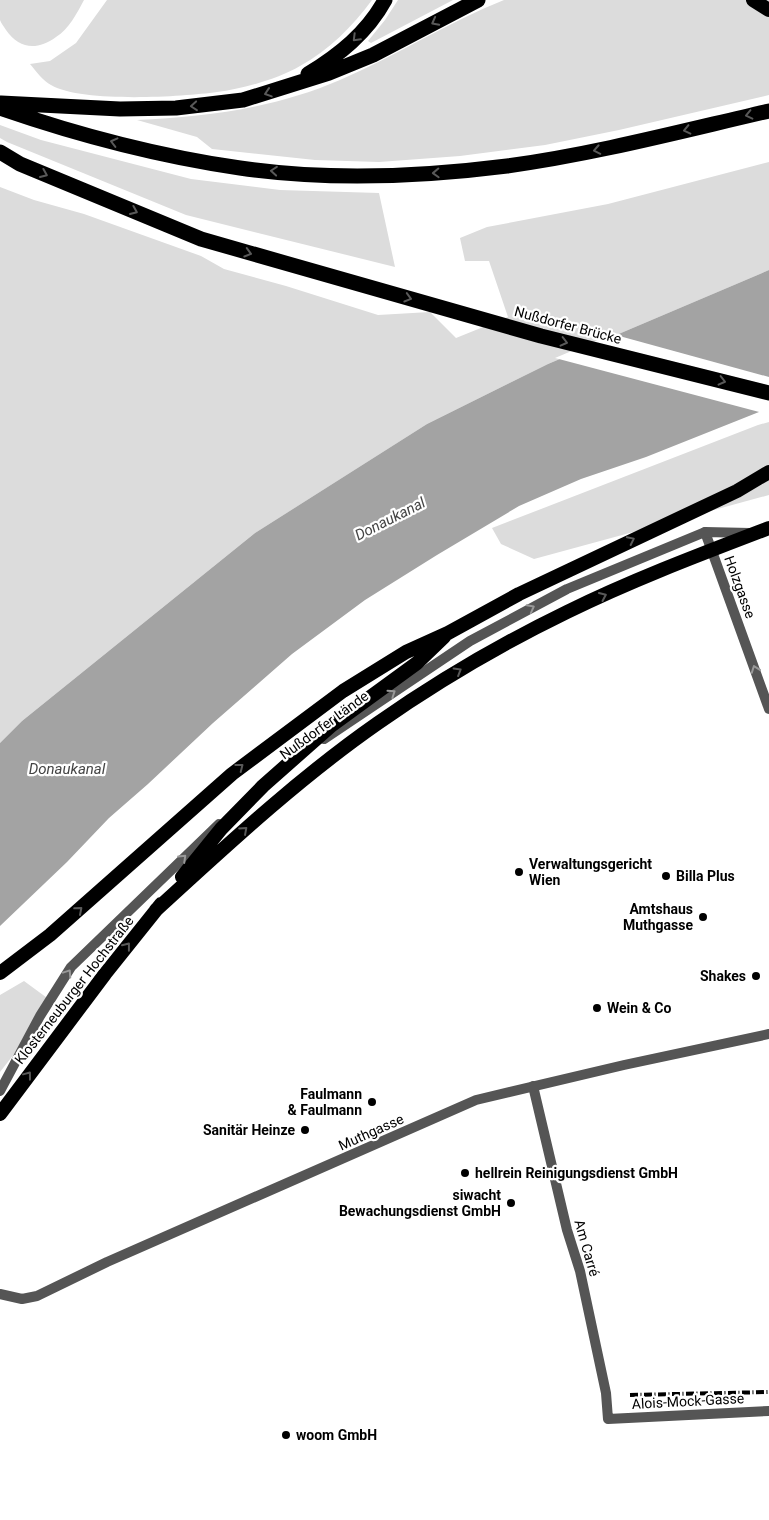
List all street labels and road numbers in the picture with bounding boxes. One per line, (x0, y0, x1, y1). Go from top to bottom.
street label: Nußdorfer Brücke (513, 303, 623, 347)
street label: Holzgasse (721, 553, 759, 621)
street label: Nußdorfer Lände (277, 688, 371, 762)
street label: Klosterneuburger Hochstraße (11, 913, 137, 1067)
street label: Muthgasse (336, 1111, 406, 1153)
street label: Am Carré (571, 1218, 603, 1278)
street label: Alois-Mock-Gasse (631, 1390, 745, 1412)

